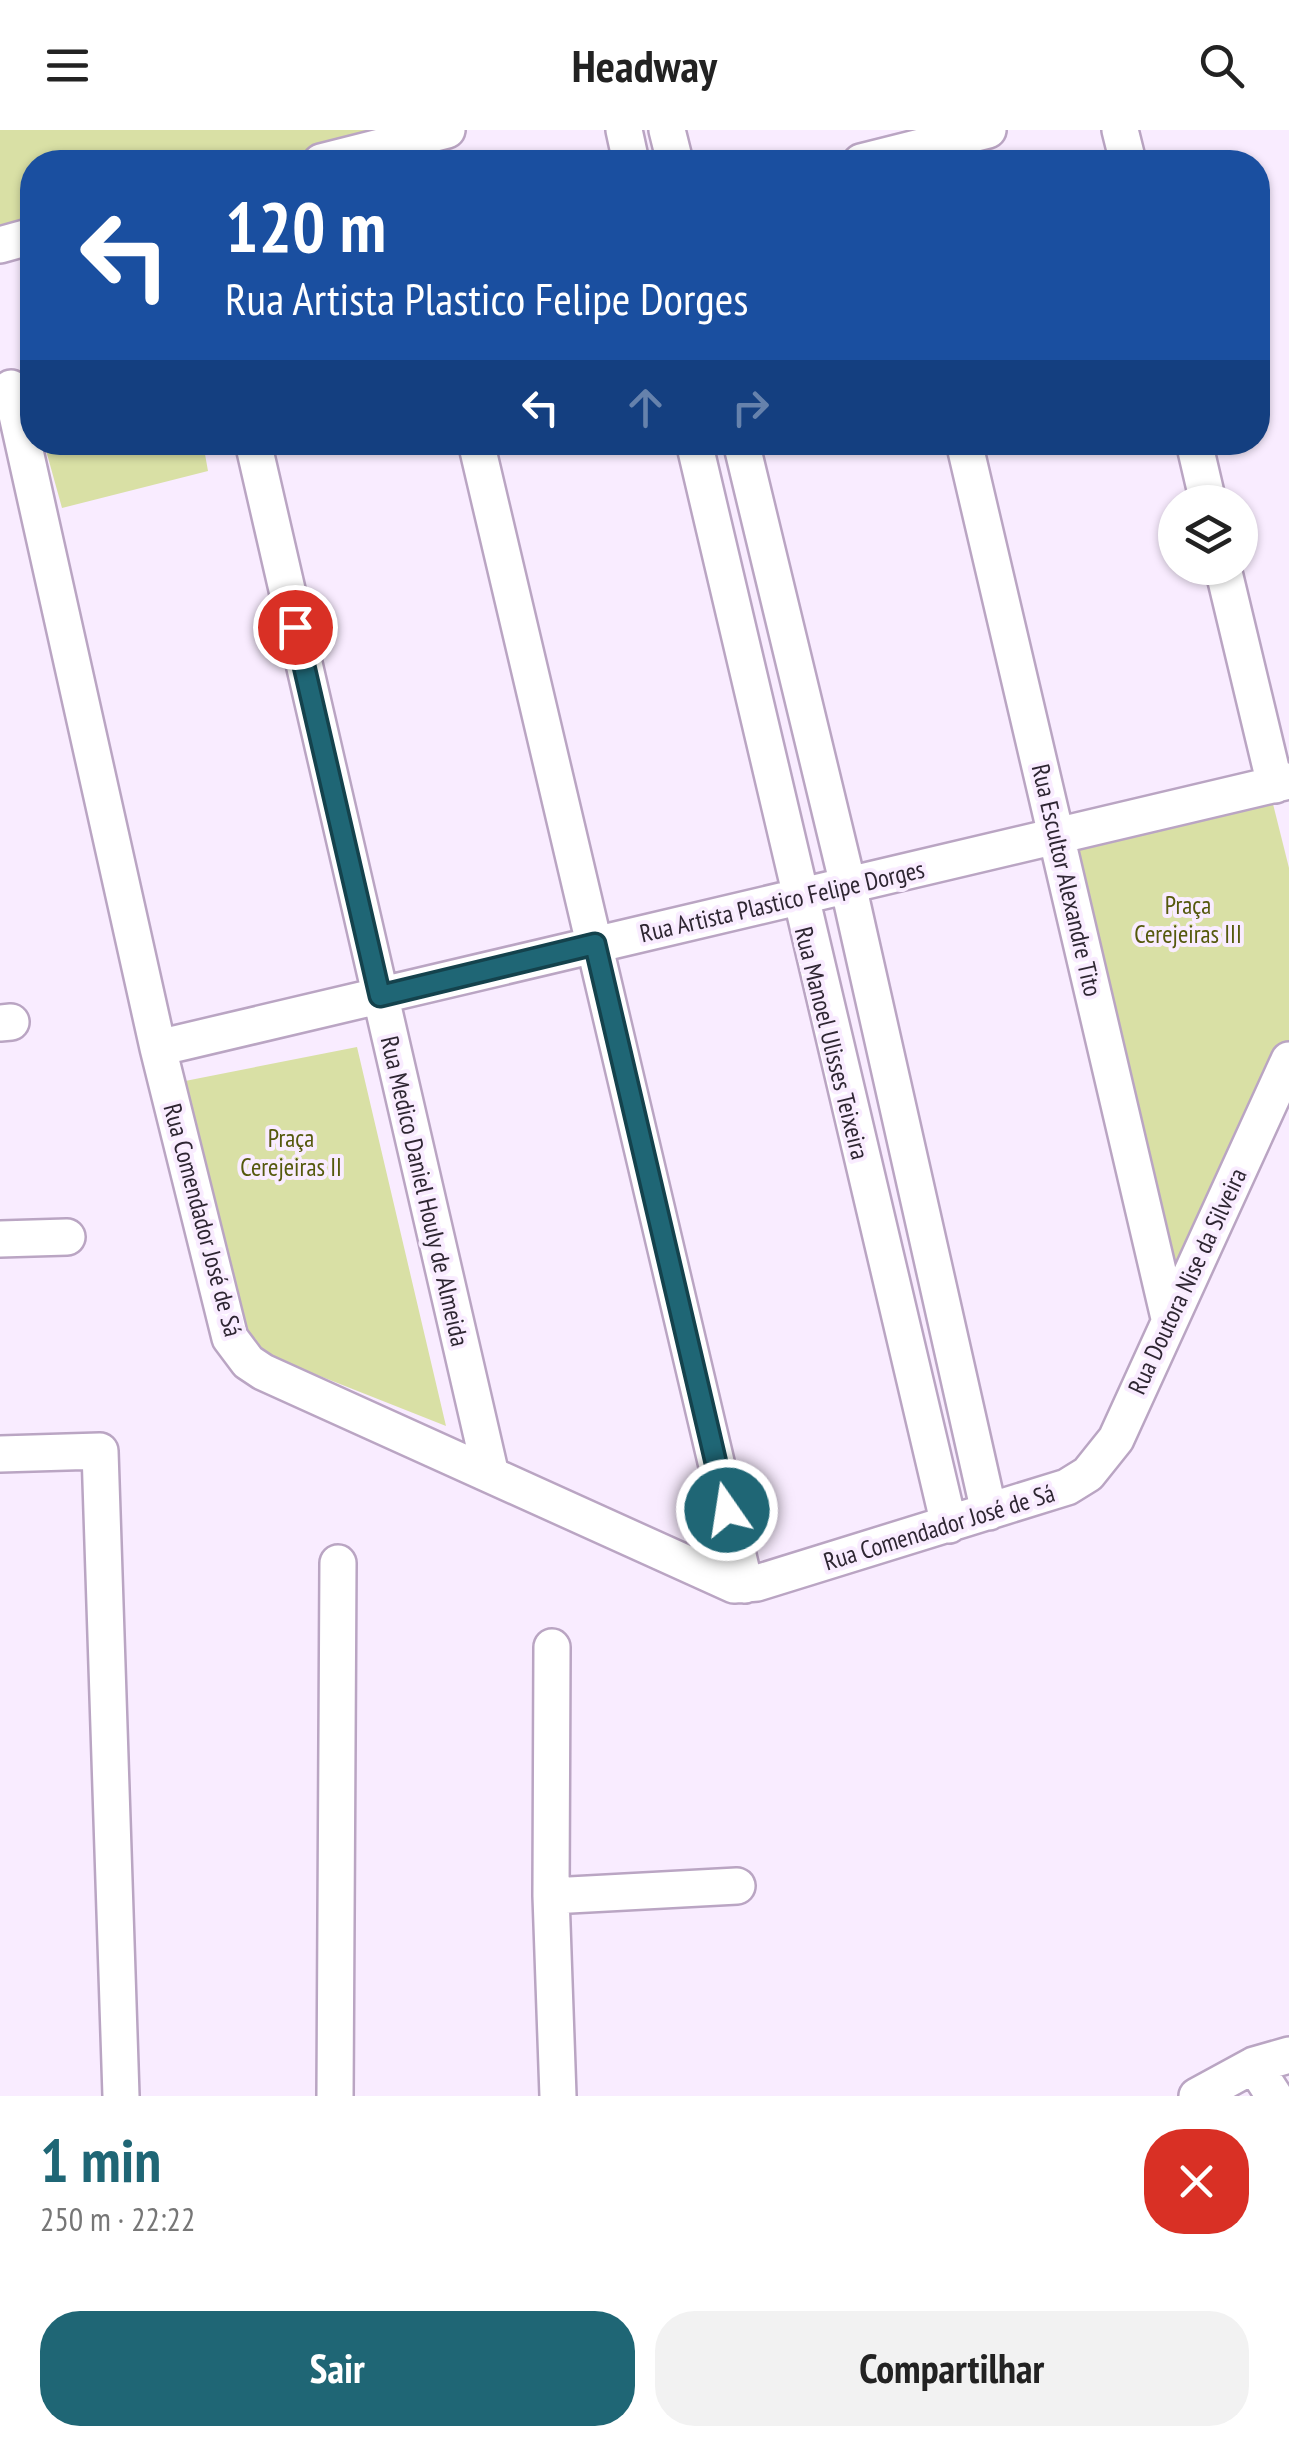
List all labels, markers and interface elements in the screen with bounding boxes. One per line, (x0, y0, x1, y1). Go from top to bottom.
text: Headway (572, 36, 717, 94)
icon: menu (40, 38, 95, 93)
icon: search (1194, 38, 1249, 93)
text: 120 m (225, 181, 386, 271)
icon: left (60, 190, 190, 320)
text: Rua Artista Plastico Felipe Dorges (225, 269, 749, 327)
icon: left (513, 380, 568, 435)
icon: ahead (618, 380, 673, 435)
icon: right (723, 380, 778, 435)
map controls (1158, 485, 1258, 585)
button: layers (1158, 485, 1258, 585)
pin (253, 585, 338, 670)
icon: arrive (268, 600, 323, 655)
street label: Rua Escultor Alexandre Tito (1025, 761, 1109, 999)
street label: Rua Artista Plastico Felipe Dorges (637, 853, 927, 949)
park label: Praça Cerejeiras III (1134, 889, 1242, 950)
street label: Rua Manoel Ulisses Teixeira (788, 923, 876, 1163)
street label: Rua Medico Daniel Houly de Almeida (374, 1033, 476, 1349)
street label: Rua Comendador José de Sá (156, 1100, 250, 1340)
park label: Praça Cerejeiras II (240, 1122, 342, 1183)
street label: Rua Doutora Nise da Silveira (1121, 1163, 1253, 1399)
position arrow (675, 1458, 779, 1562)
street label: Rua Comendador José de Sá (820, 1477, 1058, 1577)
text: 1 min (40, 2121, 161, 2199)
button: close (1144, 2129, 1249, 2234)
text: 250 m · 22:22 (40, 2198, 195, 2240)
button: Sair (40, 2311, 635, 2426)
button: Compartilhar (655, 2311, 1249, 2426)

